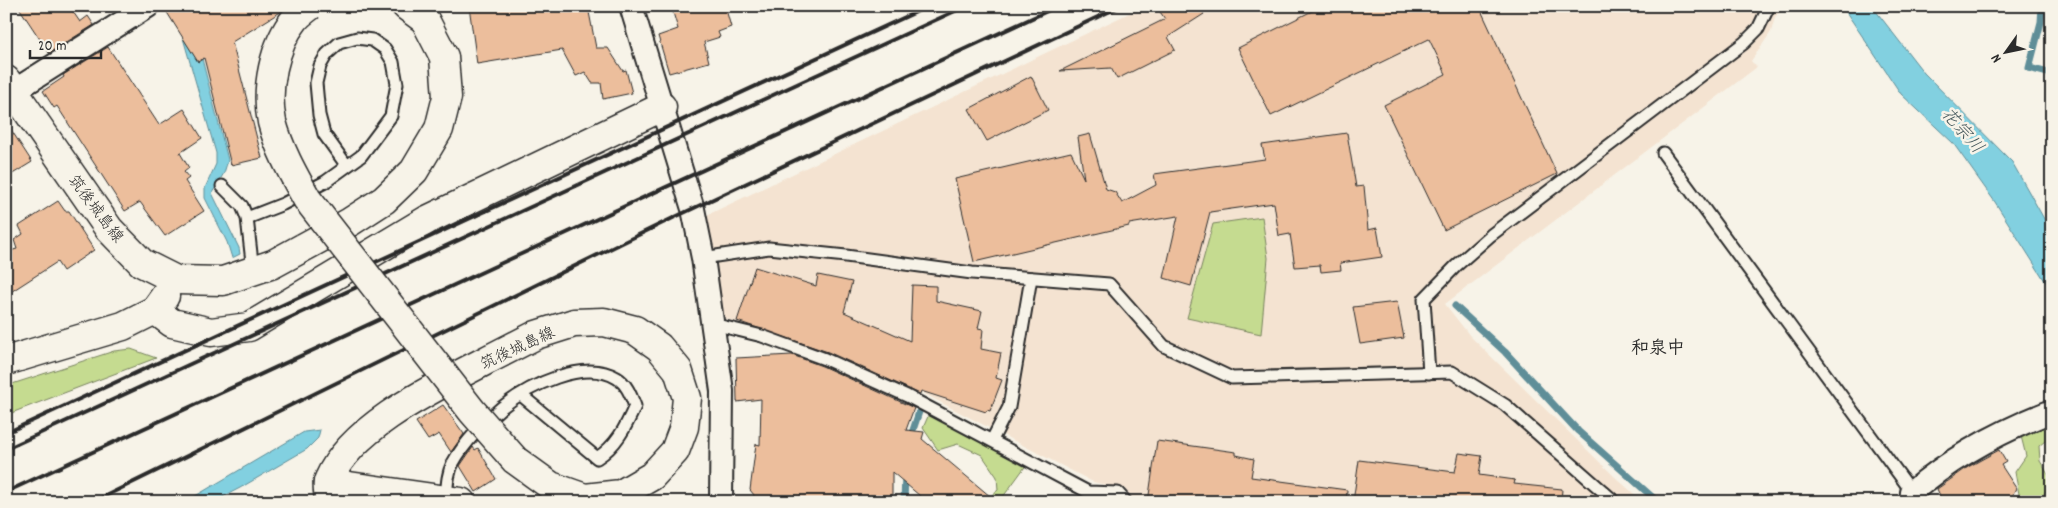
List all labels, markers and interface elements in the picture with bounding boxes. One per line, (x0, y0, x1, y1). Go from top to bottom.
scale bar (30, 28, 101, 60)
north arrow (1980, 28, 2030, 78)
text: 20 m (38, 36, 66, 58)
text: N (1986, 50, 2007, 66)
water label: 花宗川 (1934, 103, 1988, 160)
street label: 筑後城島線 (62, 171, 128, 248)
street label: 筑後城島線 (477, 322, 559, 377)
district label: 和泉中 (1631, 337, 1685, 362)

